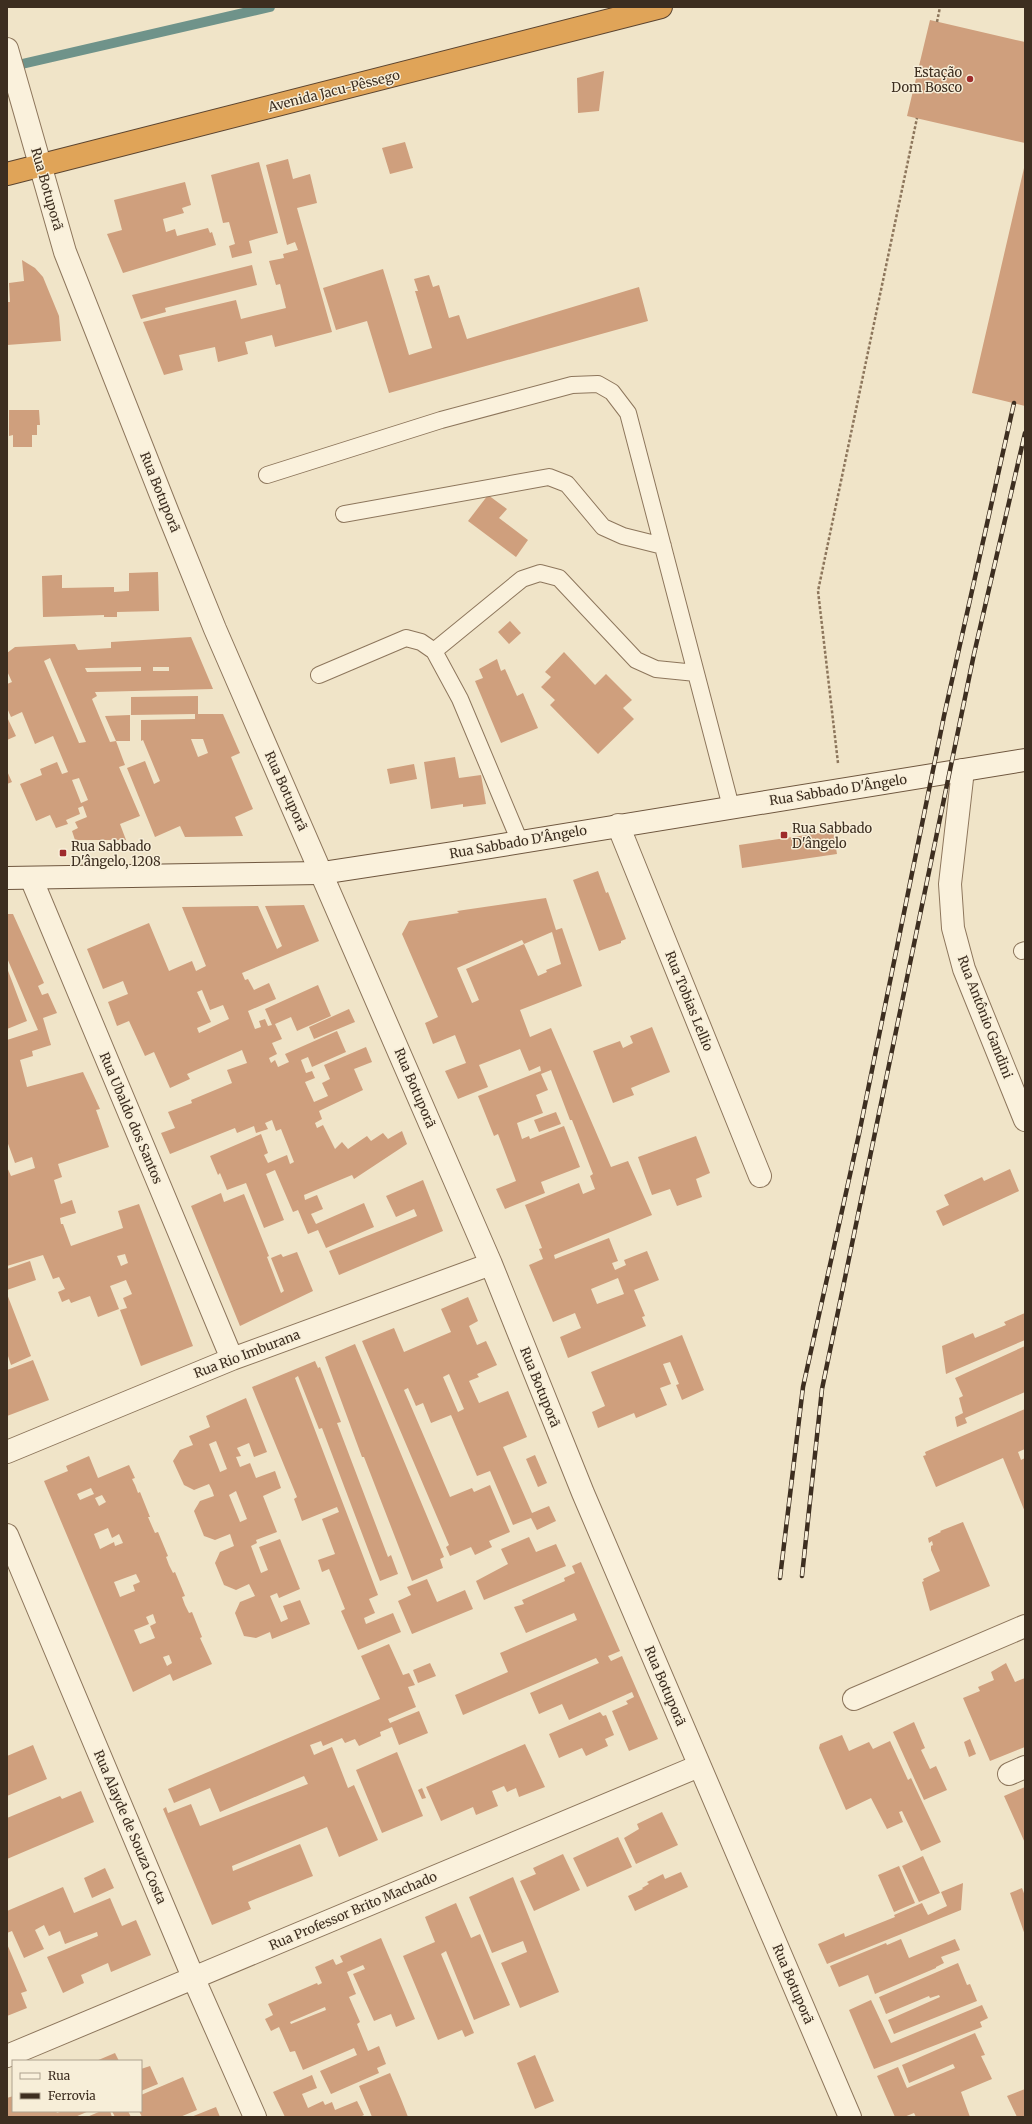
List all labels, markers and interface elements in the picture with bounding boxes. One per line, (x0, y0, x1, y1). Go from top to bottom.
place label: Estação Dom Bosco (891, 64, 962, 96)
street label: Avenida Jacu-Pêssego (265, 66, 402, 116)
marker: Estação Dom Bosco (965, 74, 975, 84)
street label: Rua Botuporã (27, 146, 67, 232)
street label: Rua Botuporã (136, 449, 184, 535)
street label: Rua Botuporã (261, 749, 311, 833)
street label: Rua Sabbado D'Ângelo (768, 770, 909, 809)
street label: Rua Sabbado D'Ângelo (448, 820, 588, 862)
place label: Rua Sabbado D'ângelo (792, 820, 873, 852)
marker: Rua Sabbado D'ângelo (779, 830, 789, 840)
place label: Rua Sabbado D'ângelo, 1208 (71, 838, 161, 870)
marker: Rua Sabbado D'ângelo, 1208 (58, 848, 68, 858)
street label: Rua Tobias Lellio (661, 948, 717, 1054)
street label: Rua Antônio Gandini (954, 953, 1016, 1081)
street label: Rua Botuporã (391, 1045, 440, 1131)
street label: Rua Ubaldo dos Santos (96, 1050, 166, 1186)
street label: Rua Rio Imburana (191, 1326, 303, 1382)
street label: Rua Botuporã (516, 1344, 564, 1430)
street label: Rua Botuporã (641, 1643, 690, 1729)
street label: Rua Alayde de Souza Costa (90, 1747, 170, 1907)
street label: Rua Professor Brito Machado (267, 1868, 440, 1954)
street label: Rua Botuporã (769, 1941, 818, 2027)
legend (12, 2060, 142, 2112)
text: Rua (48, 2068, 71, 2083)
text: Ferrovia (48, 2088, 96, 2103)

